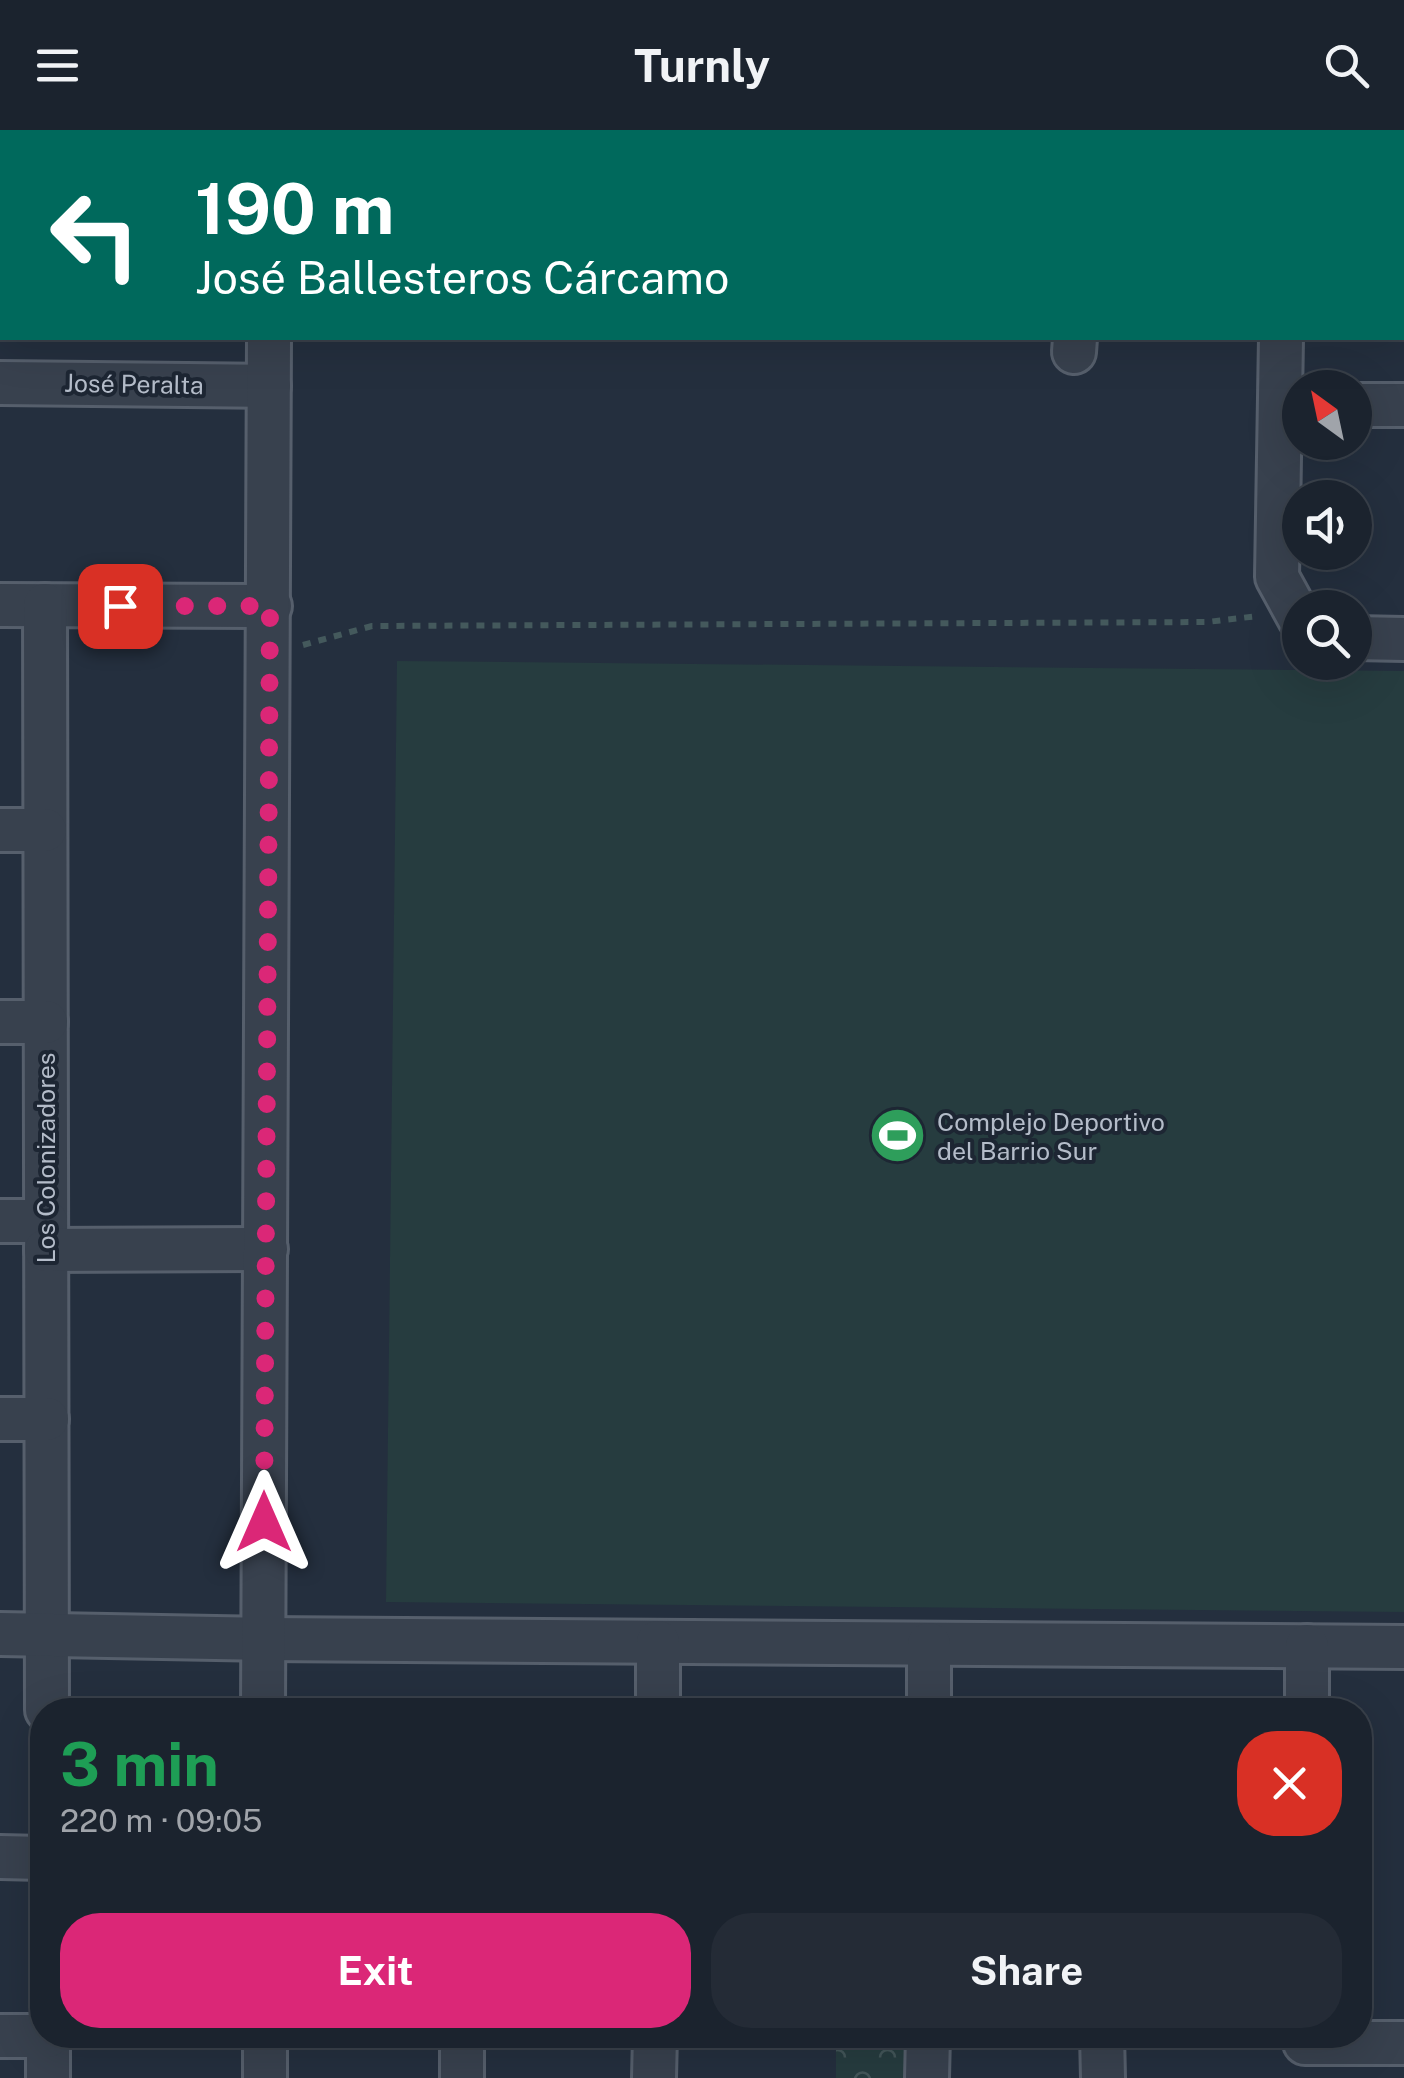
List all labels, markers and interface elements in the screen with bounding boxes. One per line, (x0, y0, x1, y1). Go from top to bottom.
icon: menu (30, 38, 85, 93)
icon: search (1319, 38, 1374, 93)
text: Turnly (634, 39, 770, 92)
text: 190 m (195, 167, 394, 250)
icon: left (30, 170, 160, 300)
text: José Ballesteros Cárcamo (195, 251, 730, 304)
street label: José Peralta (64, 368, 204, 400)
north arrow (1282, 370, 1372, 460)
map controls (1282, 370, 1372, 680)
button: sound (1282, 480, 1372, 570)
pin (78, 564, 163, 649)
icon: arrive (93, 579, 148, 634)
button: search (1282, 590, 1372, 680)
street label: Los Colonizadores (31, 1053, 61, 1263)
sports icon: Complejo Deportivo del Barrio Sur (868, 1106, 928, 1166)
place label: Complejo Deportivo del Barrio Sur (937, 1107, 1165, 1166)
position arrow (212, 1470, 316, 1574)
text: 3 min (60, 1729, 219, 1800)
button: close (1237, 1731, 1342, 1836)
text: 220 m · 09:05 (60, 1802, 263, 1839)
button: Exit (60, 1913, 691, 2028)
button: Share (711, 1913, 1342, 2028)

